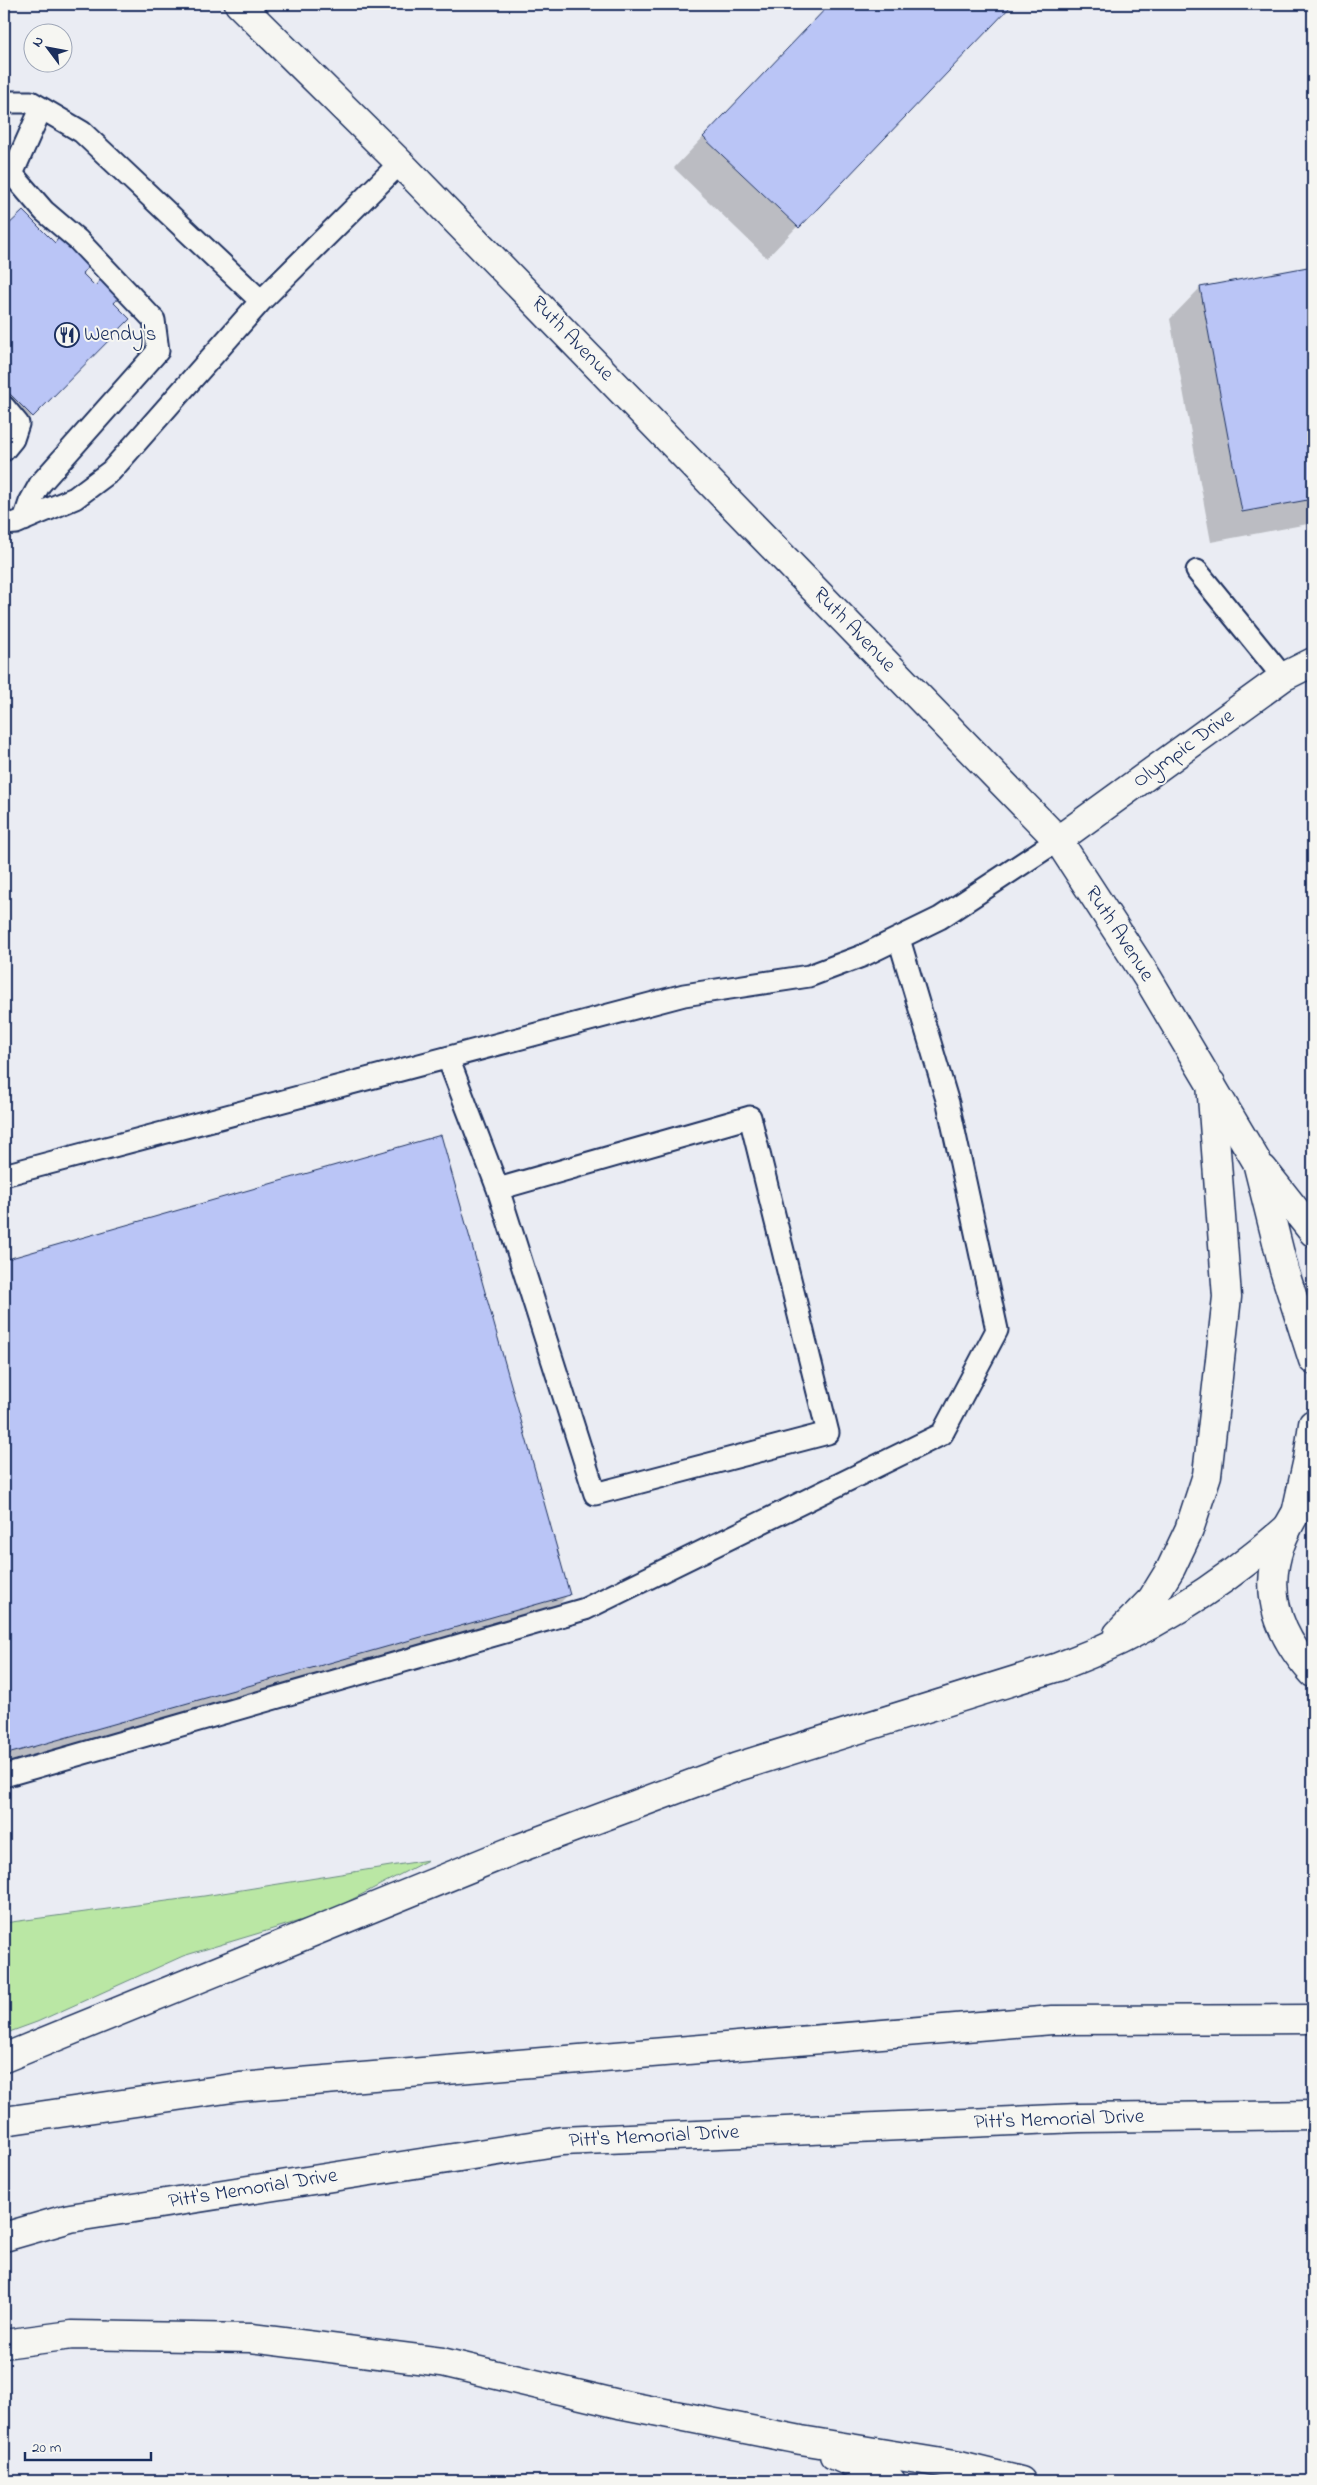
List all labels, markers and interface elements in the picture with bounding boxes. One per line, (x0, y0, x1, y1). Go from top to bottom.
north arrow (22, 22, 72, 72)
text: N (27, 32, 50, 51)
street label: Ruth Avenue (523, 290, 621, 389)
place label: Wendy's (84, 320, 156, 352)
restaurant icon: Wendy's (54, 322, 80, 348)
street label: Ruth Avenue (805, 581, 903, 680)
street label: Olympic Drive (1127, 702, 1243, 798)
street label: Ruth Avenue (1077, 880, 1161, 988)
street label: Pitt's Memorial Drive (973, 2102, 1145, 2138)
street label: Pitt's Memorial Drive (568, 2118, 741, 2156)
street label: Pitt's Memorial Drive (166, 2161, 340, 2217)
scale bar (25, 2430, 151, 2462)
text: 20 m (32, 2437, 62, 2459)

